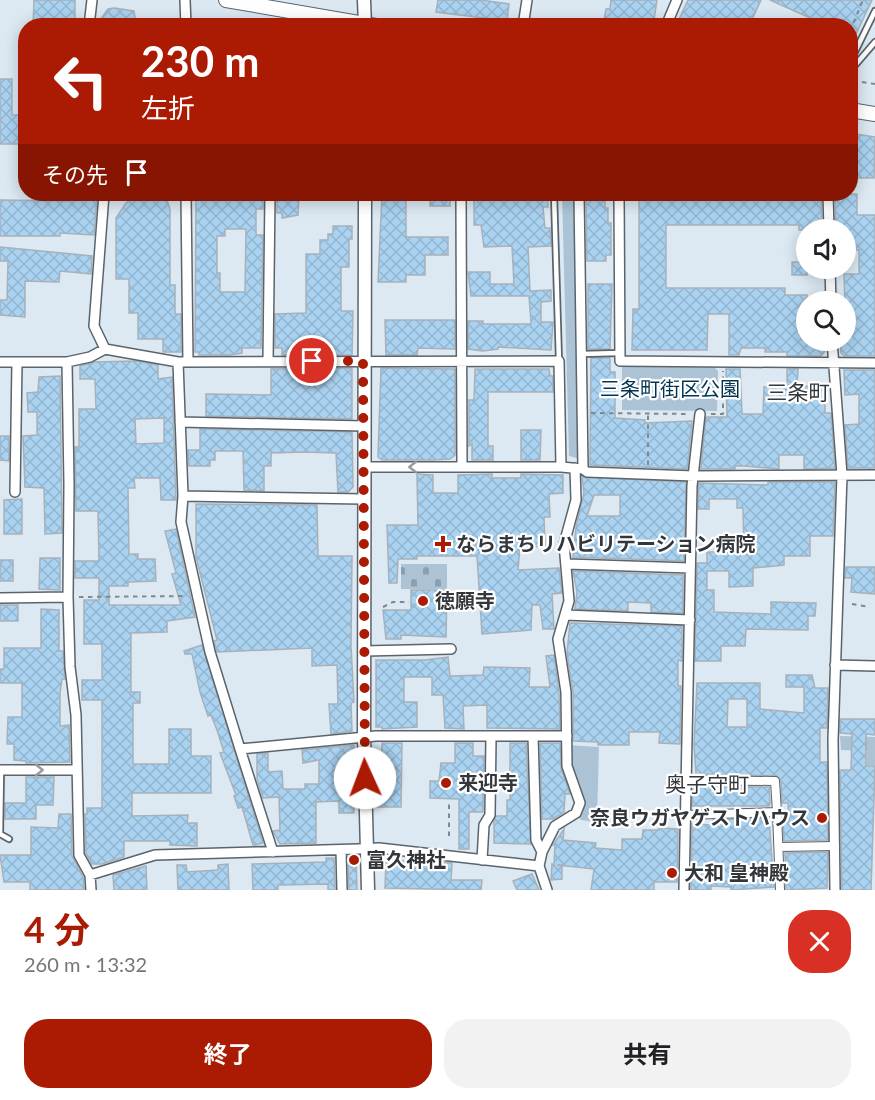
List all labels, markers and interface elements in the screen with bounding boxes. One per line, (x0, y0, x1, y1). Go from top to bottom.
text: 230 m (141, 36, 259, 86)
icon: left (42, 42, 120, 120)
text: 左折 (141, 91, 195, 124)
icon: arrive (120, 156, 153, 189)
text: その先 (42, 161, 108, 188)
map controls (796, 219, 856, 351)
button: sound (796, 219, 856, 279)
button: search (796, 291, 856, 351)
pin (286, 335, 337, 386)
icon: arrive (295, 344, 328, 377)
park label: 三条町街区公園 (600, 376, 740, 400)
district label: 三条町 (767, 379, 830, 404)
one-way arrow (408, 461, 417, 473)
place label: ならまちリハビリテーション病院 (456, 531, 756, 555)
marker: ならまちリハビリテーション病院 (434, 535, 452, 553)
place label: 徳願寺 (435, 588, 495, 612)
marker: 徳願寺 (416, 594, 430, 608)
position arrow (333, 746, 397, 810)
one-way arrow (34, 764, 43, 776)
place label: 来迎寺 (458, 770, 518, 794)
district label: 奥子守町 (665, 771, 749, 796)
marker: 来迎寺 (439, 776, 453, 790)
place label: 奈良ウガヤゲストハウス (590, 805, 810, 829)
marker: 奈良ウガヤゲストハウス (815, 811, 829, 825)
place label: 富久神社 (366, 847, 446, 871)
marker: 富久神社 (347, 853, 361, 867)
place label: 大和 皇神殿 (684, 860, 789, 884)
marker: 大和 皇神殿 (665, 866, 679, 880)
text: 4 分 (24, 907, 90, 951)
button: close (788, 910, 851, 973)
text: 260 m · 13:32 (24, 952, 147, 976)
button: 終了 (24, 1019, 432, 1088)
button: 共有 (444, 1019, 851, 1088)

